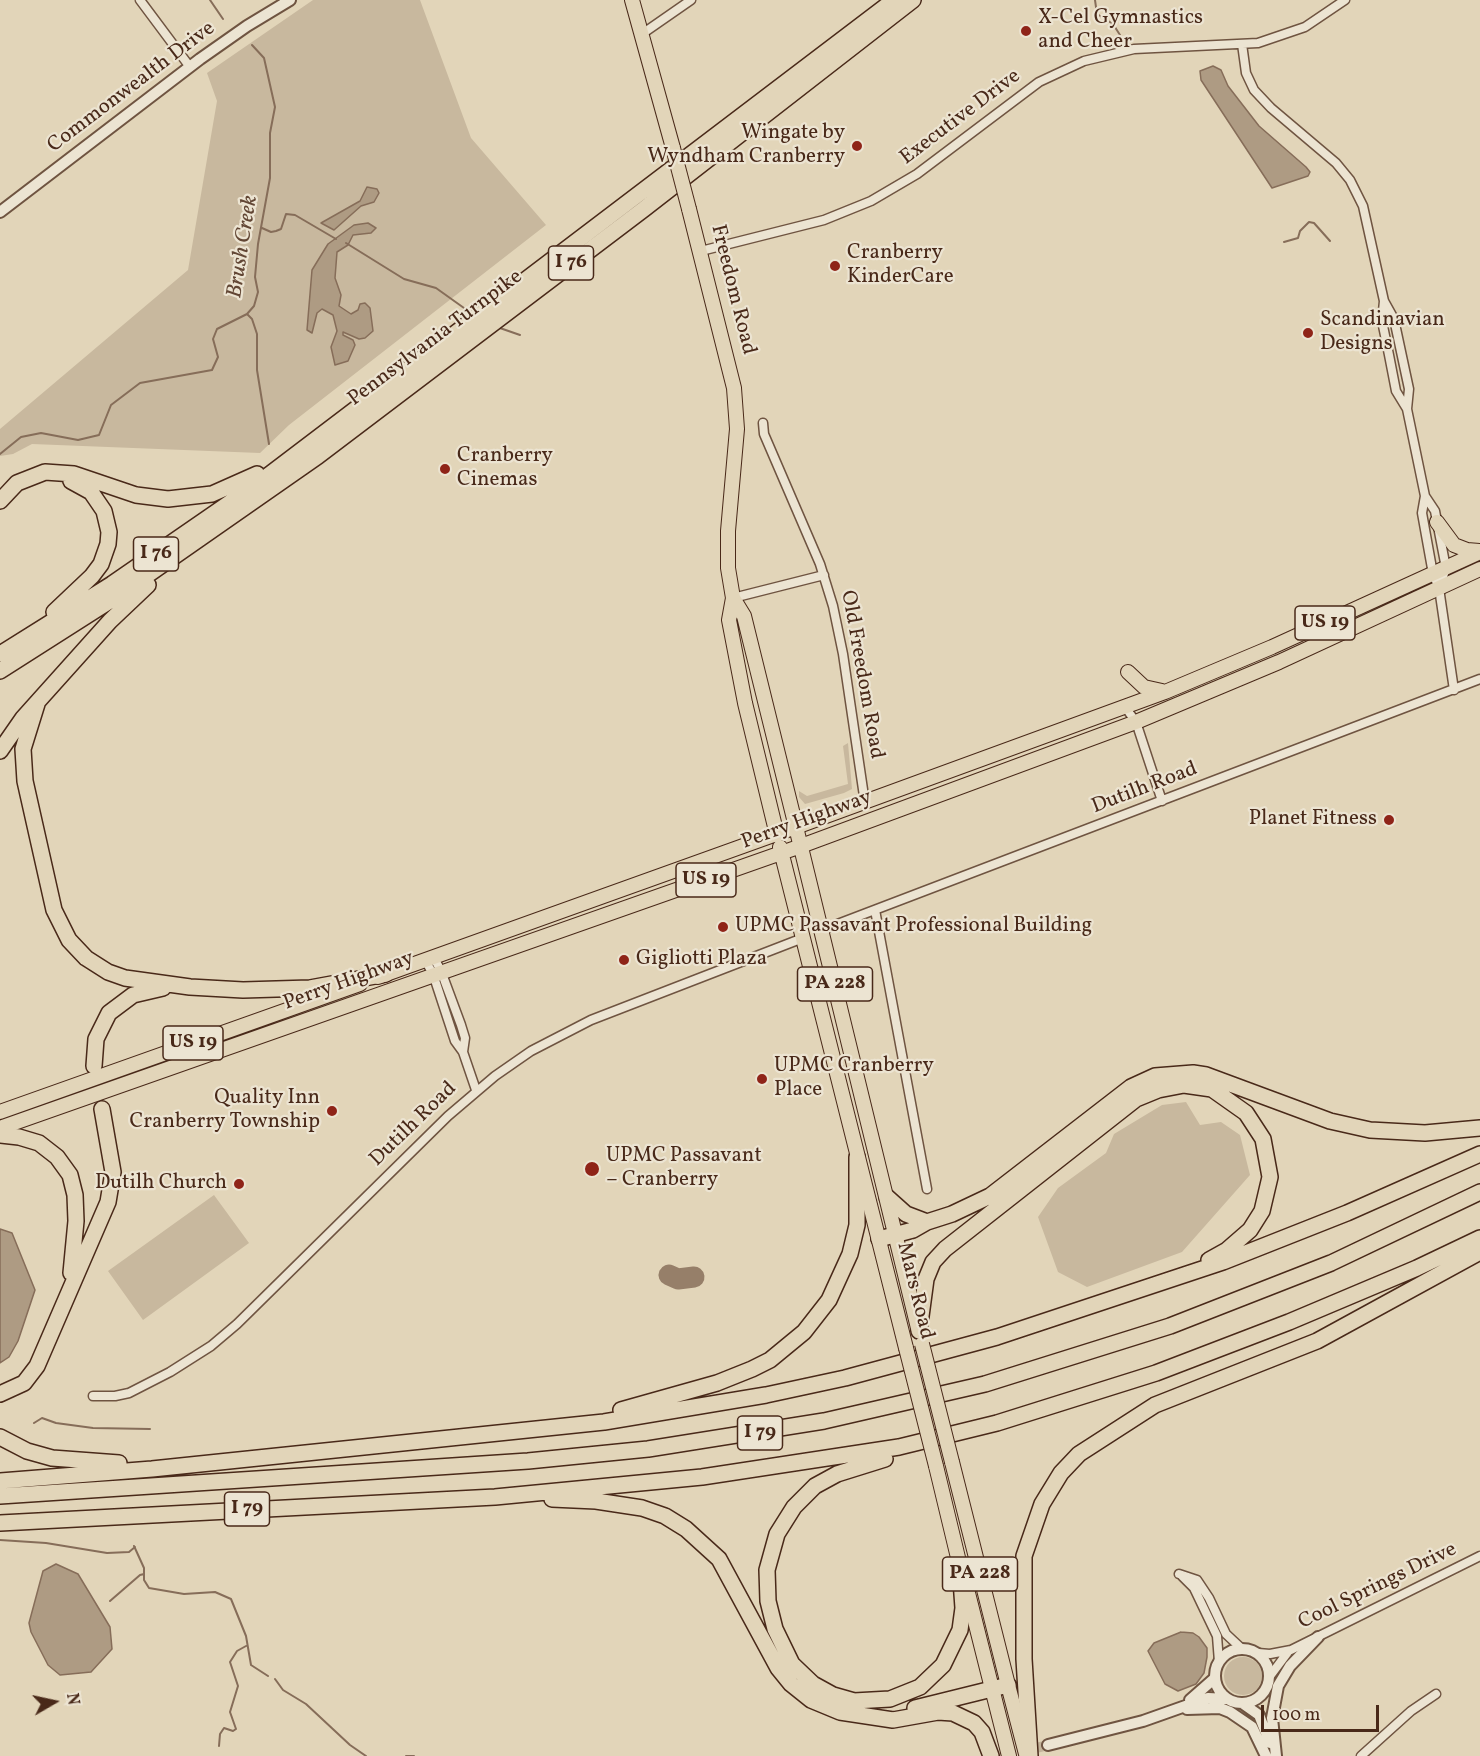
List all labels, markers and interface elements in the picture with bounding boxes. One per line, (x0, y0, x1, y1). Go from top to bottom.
place label: X-Cel Gymnastics and Cheer (1038, 6, 1203, 56)
street label: Commonwealth Drive (43, 17, 221, 159)
marker: X-Cel Gymnastics and Cheer (1019, 24, 1033, 38)
street label: Executive Drive (896, 65, 1026, 171)
place label: Wingate by Wyndham Cranberry (647, 121, 845, 171)
marker: Wingate by Wyndham Cranberry (850, 139, 864, 153)
water label: Brush Creek (223, 194, 265, 300)
street label: Freedom Road (704, 222, 760, 358)
place label: Cranberry KinderCare (847, 241, 954, 291)
road number: I 76 (548, 246, 594, 280)
marker: Cranberry KinderCare (828, 259, 842, 273)
street label: Pennsylvania Turnpike (344, 265, 528, 413)
place label: Scandinavian Designs (1320, 308, 1445, 358)
marker: Scandinavian Designs (1301, 326, 1315, 340)
place label: Cranberry Cinemas (457, 444, 553, 494)
marker: Cranberry Cinemas (438, 462, 452, 476)
road number: I 76 (134, 537, 178, 571)
street label: Old Freedom Road (834, 589, 888, 761)
road number: US 19 (1295, 606, 1355, 640)
street label: Dutilh Road (1089, 757, 1201, 821)
street label: Perry Highway (738, 786, 876, 856)
place label: Planet Fitness (1249, 807, 1377, 833)
marker: Planet Fitness (1382, 813, 1396, 827)
road number: US 19 (676, 863, 736, 897)
place label: UPMC Passavant Professional Building (735, 914, 1092, 940)
marker: UPMC Passavant Professional Building (716, 920, 730, 934)
street label: Perry Highway (280, 947, 418, 1017)
place label: Gigliotti Plaza (636, 947, 767, 973)
marker: Gigliotti Plaza (617, 953, 631, 967)
road number: PA 228 (798, 967, 872, 1001)
road number: US 19 (163, 1026, 223, 1060)
place label: UPMC Cranberry Place (774, 1054, 934, 1104)
marker: UPMC Cranberry Place (755, 1072, 769, 1086)
street label: Dutilh Road (365, 1077, 463, 1173)
place label: Quality Inn Cranberry Township (129, 1086, 320, 1136)
marker: Quality Inn Cranberry Township (325, 1104, 339, 1118)
place label: UPMC Passavant – Cranberry (606, 1144, 762, 1194)
marker: UPMC Passavant – Cranberry (583, 1160, 601, 1178)
place label: Dutilh Church (95, 1171, 227, 1197)
marker: Dutilh Church (232, 1177, 246, 1191)
street label: Mars Road (890, 1240, 938, 1342)
road number: I 79 (738, 1416, 783, 1450)
road number: I 79 (224, 1492, 270, 1526)
street label: Cool Springs Drive (1295, 1538, 1461, 1636)
road number: PA 228 (942, 1557, 1018, 1591)
north arrow (24, 1672, 84, 1732)
text: N (60, 1692, 84, 1707)
scale bar (1264, 1693, 1382, 1731)
text: 100 m (1272, 1703, 1321, 1728)

